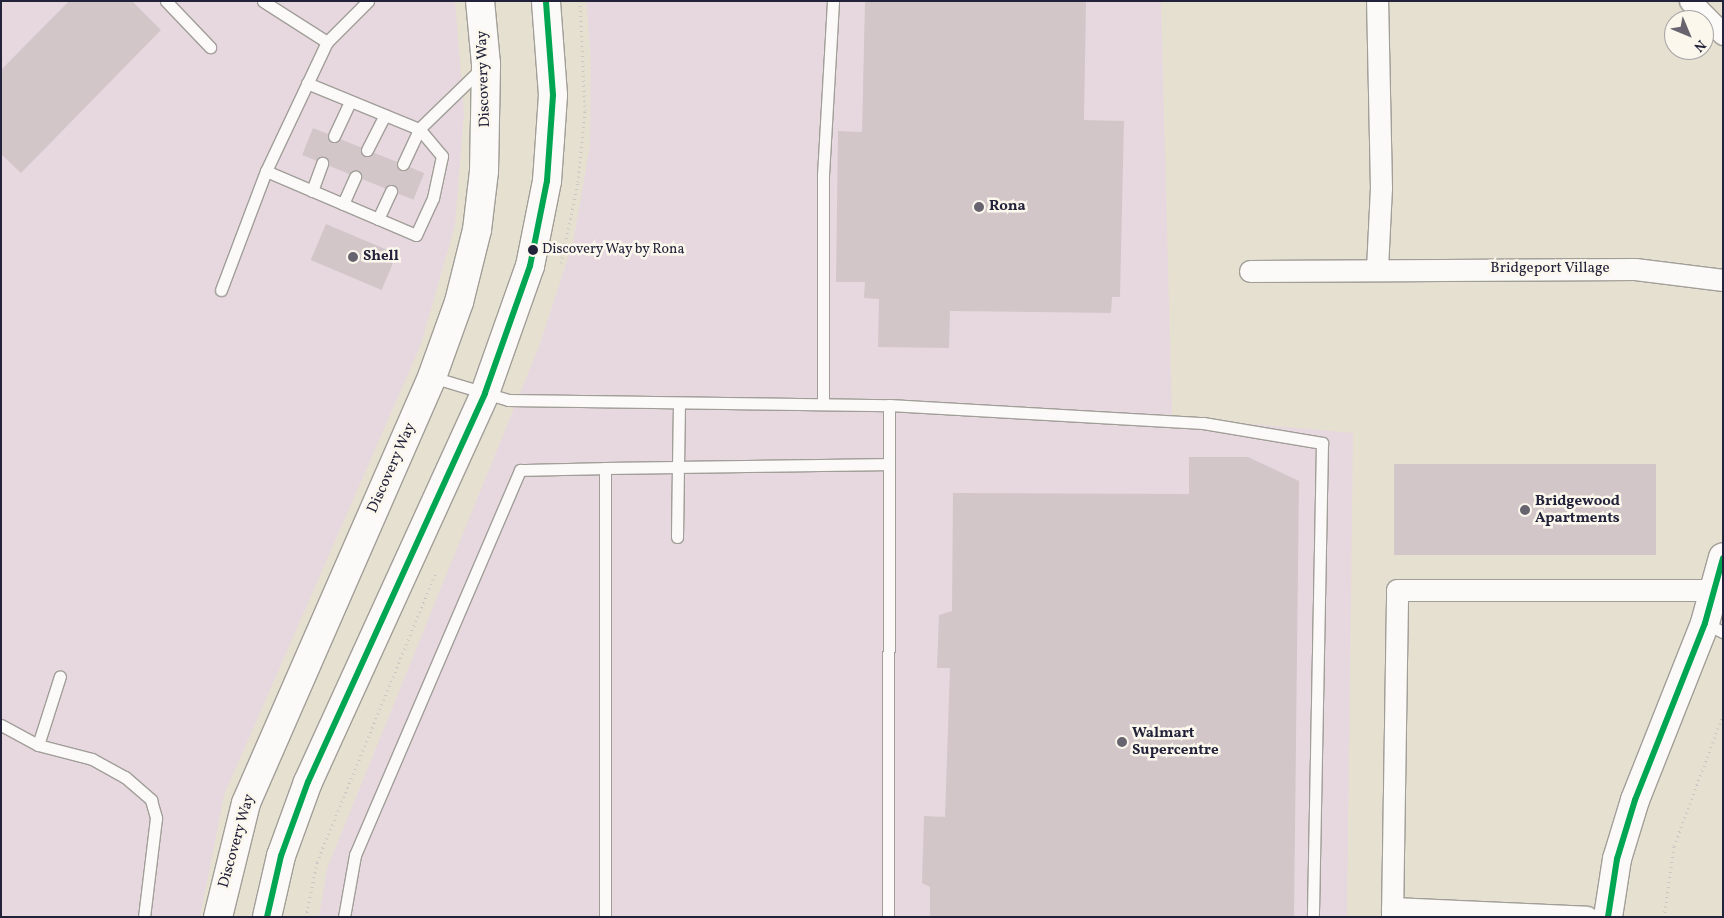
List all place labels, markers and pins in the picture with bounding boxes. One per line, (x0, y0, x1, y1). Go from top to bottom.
place label: Rona (989, 198, 1026, 216)
marker: Rona (973, 201, 985, 213)
place label: Discovery Way by Rona (542, 242, 686, 258)
marker: Discovery Way by Rona (528, 245, 538, 255)
place label: Shell (363, 248, 399, 266)
marker: Shell (347, 251, 359, 263)
place label: Bridgewood Apartments (1535, 492, 1620, 527)
marker: Bridgewood Apartments (1519, 504, 1531, 516)
place label: Walmart Supercentre (1132, 724, 1219, 759)
marker: Walmart Supercentre (1116, 736, 1128, 748)

